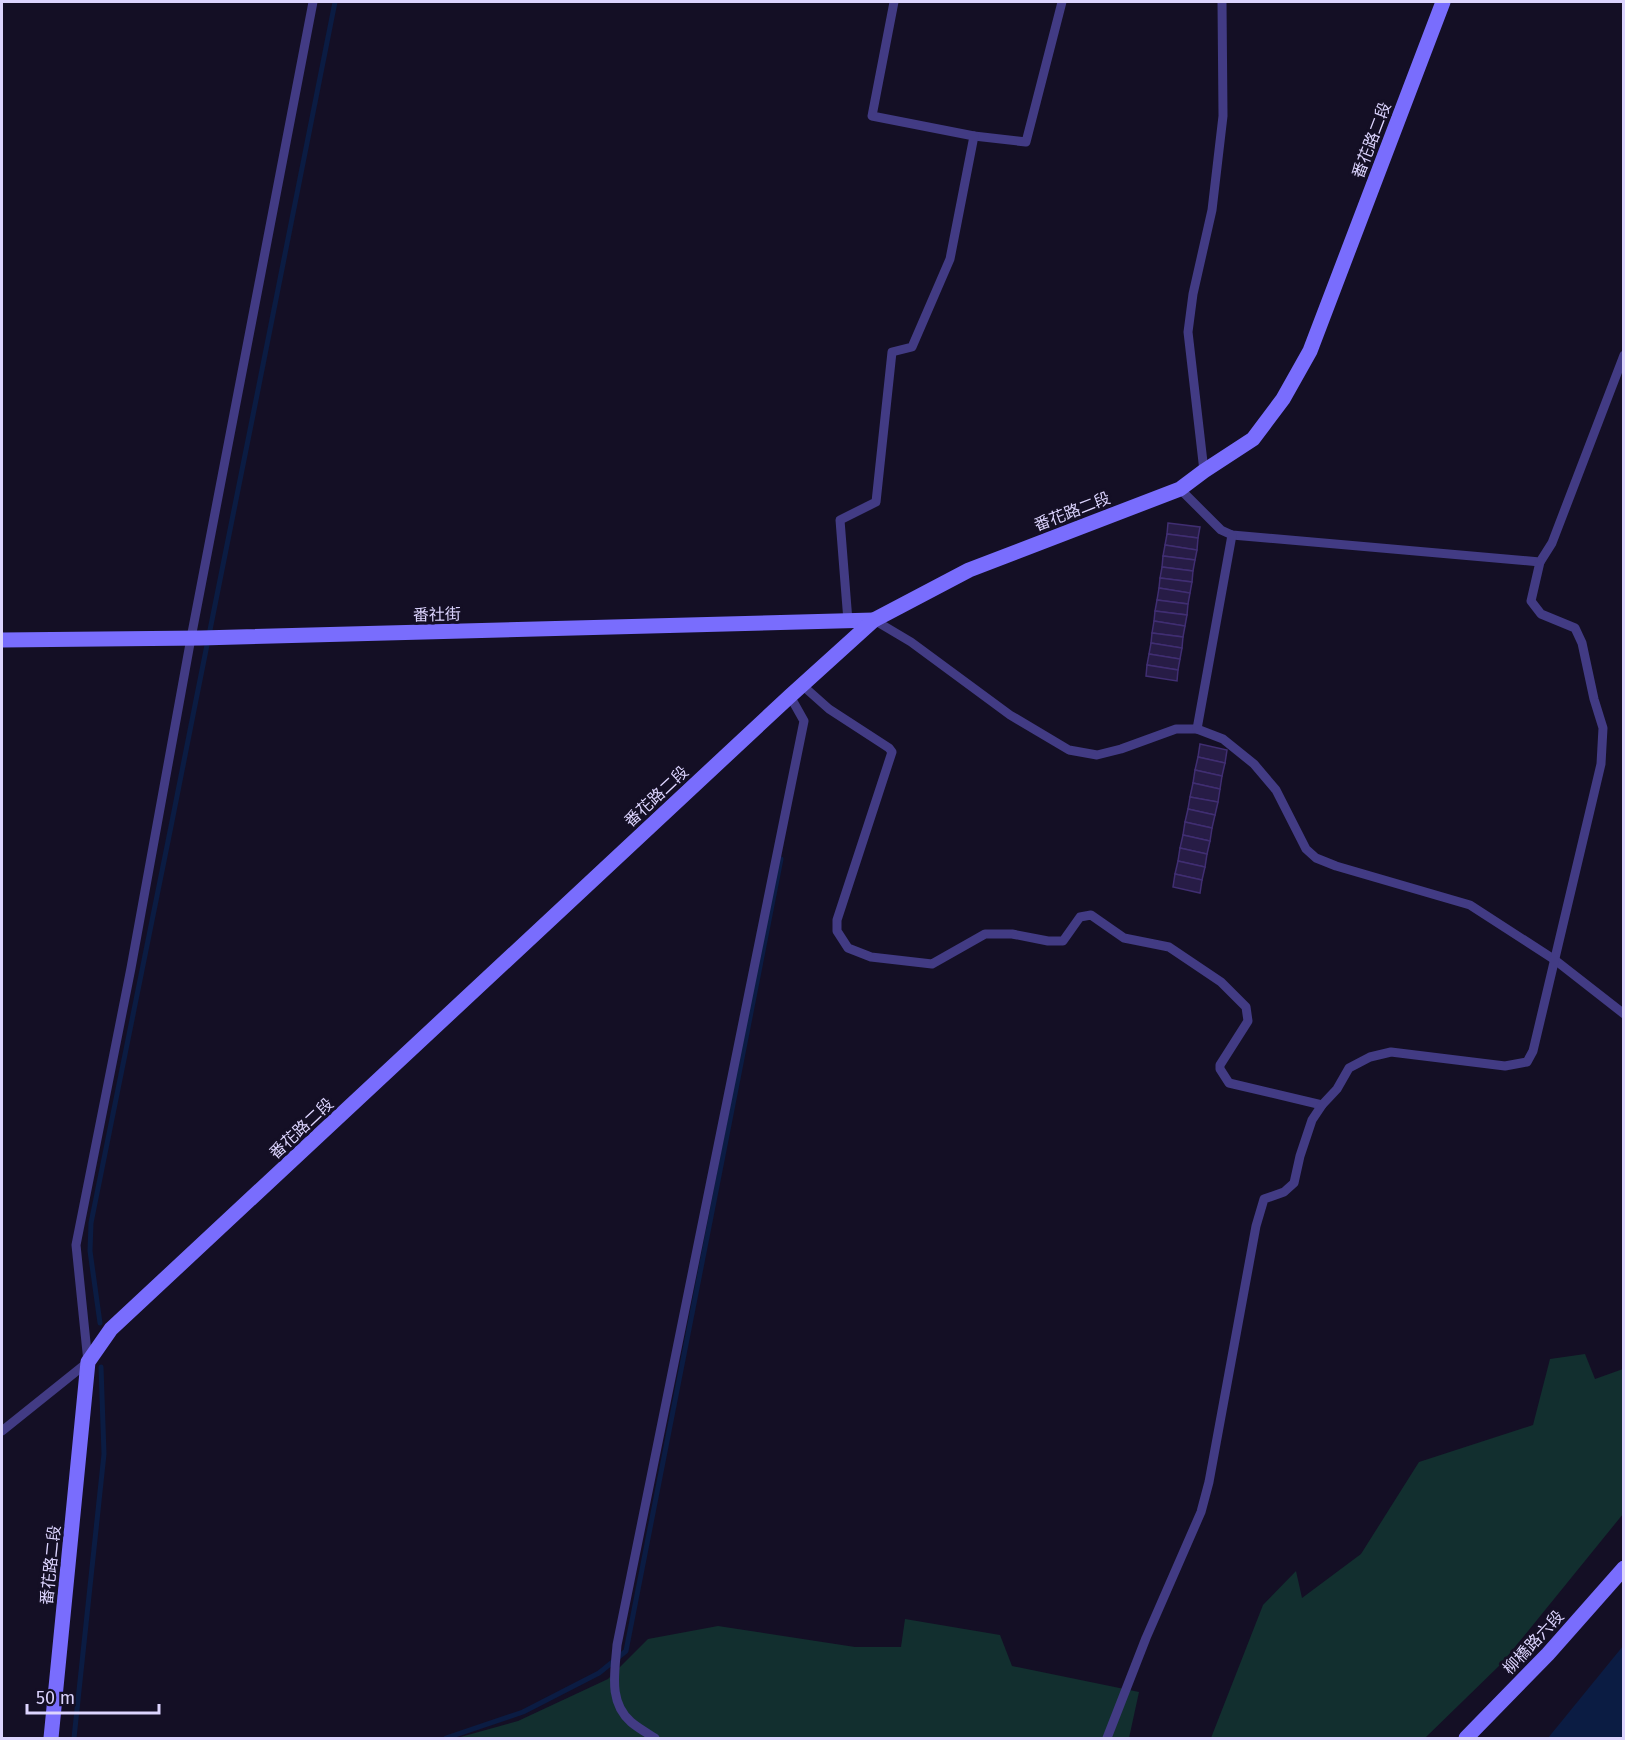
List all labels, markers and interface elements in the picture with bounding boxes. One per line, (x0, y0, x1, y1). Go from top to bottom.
street label: 番花路二段 (1348, 99, 1395, 181)
street label: 番花路二段 (1031, 488, 1113, 535)
street label: 番社街 (413, 605, 461, 624)
street label: 番花路二段 (621, 762, 692, 831)
street label: 番花路二段 (266, 1094, 337, 1163)
street label: 番花路二段 (37, 1524, 64, 1606)
street label: 柳橋路六段 (1499, 1607, 1568, 1678)
scale bar (27, 1677, 159, 1715)
text: 50 m (36, 1687, 75, 1709)

